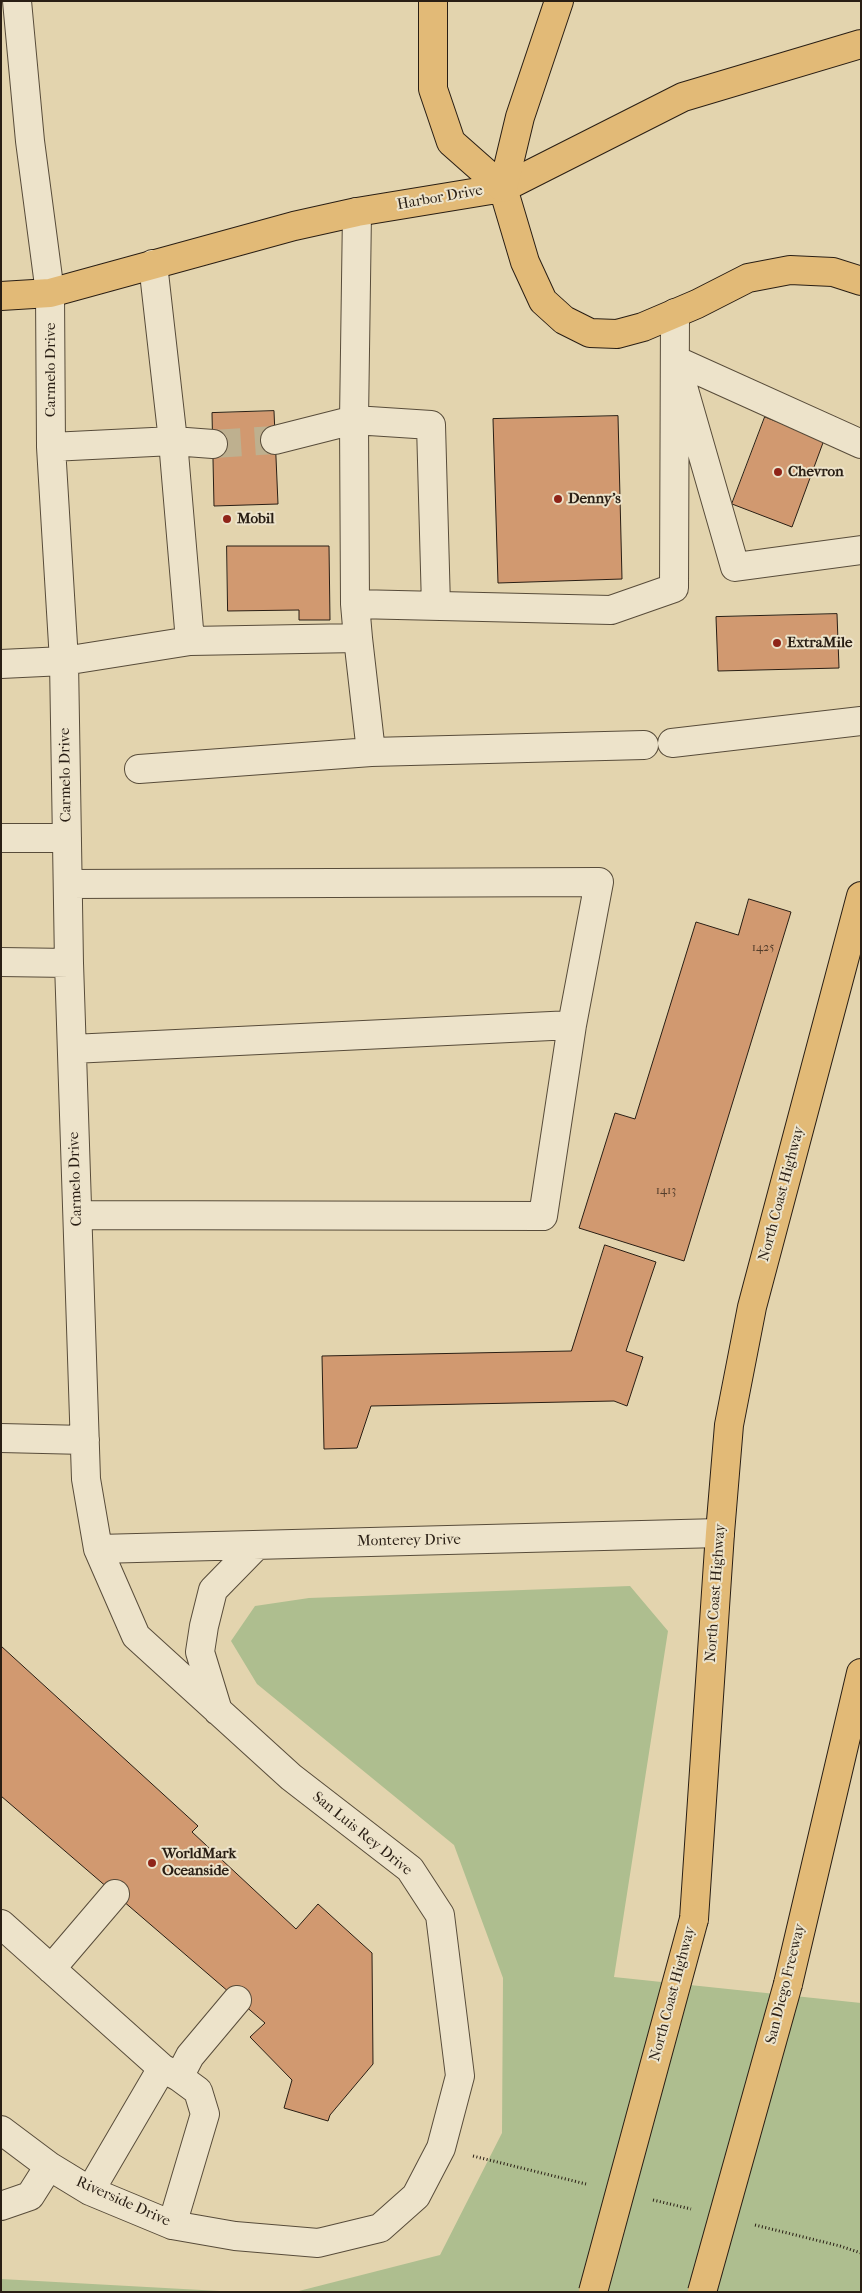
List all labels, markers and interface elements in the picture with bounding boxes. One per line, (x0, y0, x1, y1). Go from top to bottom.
street label: Harbor Drive (396, 182, 484, 214)
street label: Carmelo Drive (42, 323, 60, 417)
place label: Chevron (788, 463, 844, 481)
marker: Chevron (772, 466, 784, 478)
place label: Denny's (568, 490, 621, 508)
marker: Denny's (552, 493, 564, 505)
place label: Mobil (237, 510, 274, 528)
marker: Mobil (221, 513, 233, 525)
place label: ExtraMile (787, 634, 852, 652)
marker: ExtraMile (771, 637, 783, 649)
street label: Carmelo Drive (56, 728, 76, 822)
house number: 1425 (752, 941, 774, 955)
street label: North Coast Highway (755, 1125, 809, 1263)
street label: Carmelo Drive (65, 1131, 87, 1227)
house number: 1413 (656, 1184, 676, 1198)
street label: North Coast Highway (702, 1523, 730, 1663)
street label: Monterey Drive (357, 1531, 461, 1551)
street label: San Luis Rey Drive (309, 1788, 415, 1880)
place label: WorldMark Oceanside (162, 1845, 236, 1880)
marker: WorldMark Oceanside (146, 1857, 158, 1869)
street label: San Diego Freeway (762, 1922, 810, 2046)
street label: North Coast Highway (646, 1925, 700, 2063)
street label: Riverside Drive (73, 2173, 173, 2231)

